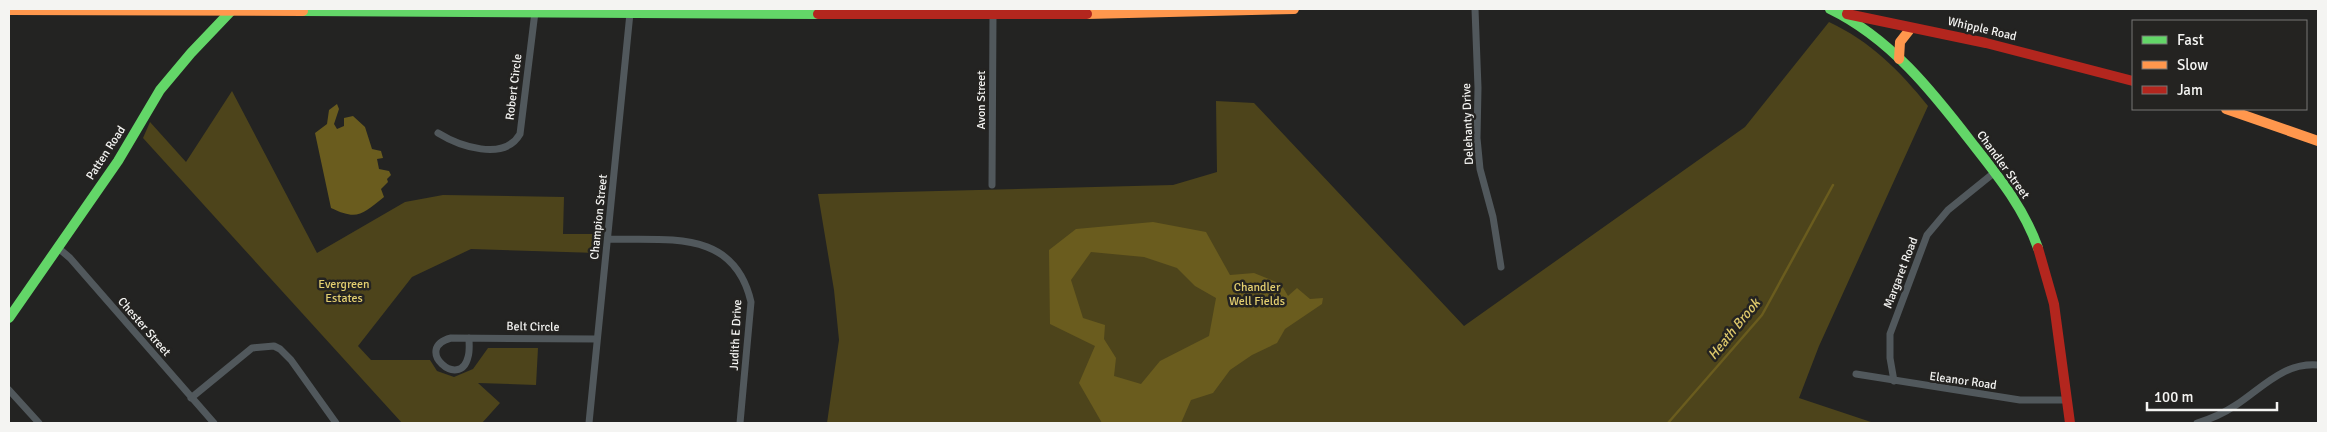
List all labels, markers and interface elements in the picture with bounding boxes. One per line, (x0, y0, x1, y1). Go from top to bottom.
street label: Whipple Road (1946, 14, 2018, 44)
legend (2132, 20, 2307, 110)
text: Fast (2177, 31, 2204, 49)
street label: Robert Circle (502, 53, 526, 121)
text: Slow (2177, 56, 2208, 74)
street label: Avon Street (974, 70, 989, 130)
text: Jam (2177, 81, 2203, 99)
street label: Delehanty Drive (1459, 83, 1477, 165)
street label: Patten Road (83, 123, 129, 183)
street label: Chandler Street (1973, 128, 2033, 202)
street label: Champion Street (587, 174, 611, 260)
street label: Margaret Road (1881, 235, 1921, 311)
park label: Evergreen Estates (318, 277, 370, 306)
park label: Chandler Well Fields (1229, 280, 1285, 309)
water label: Heath Brook (1704, 293, 1765, 363)
street label: Chester Street (114, 294, 174, 360)
street label: Judith E Drive (727, 299, 745, 371)
street label: Belt Circle (506, 319, 560, 335)
street label: Eleanor Road (1928, 369, 1998, 393)
scale bar (2147, 380, 2277, 412)
text: 100 m (2154, 388, 2194, 406)

